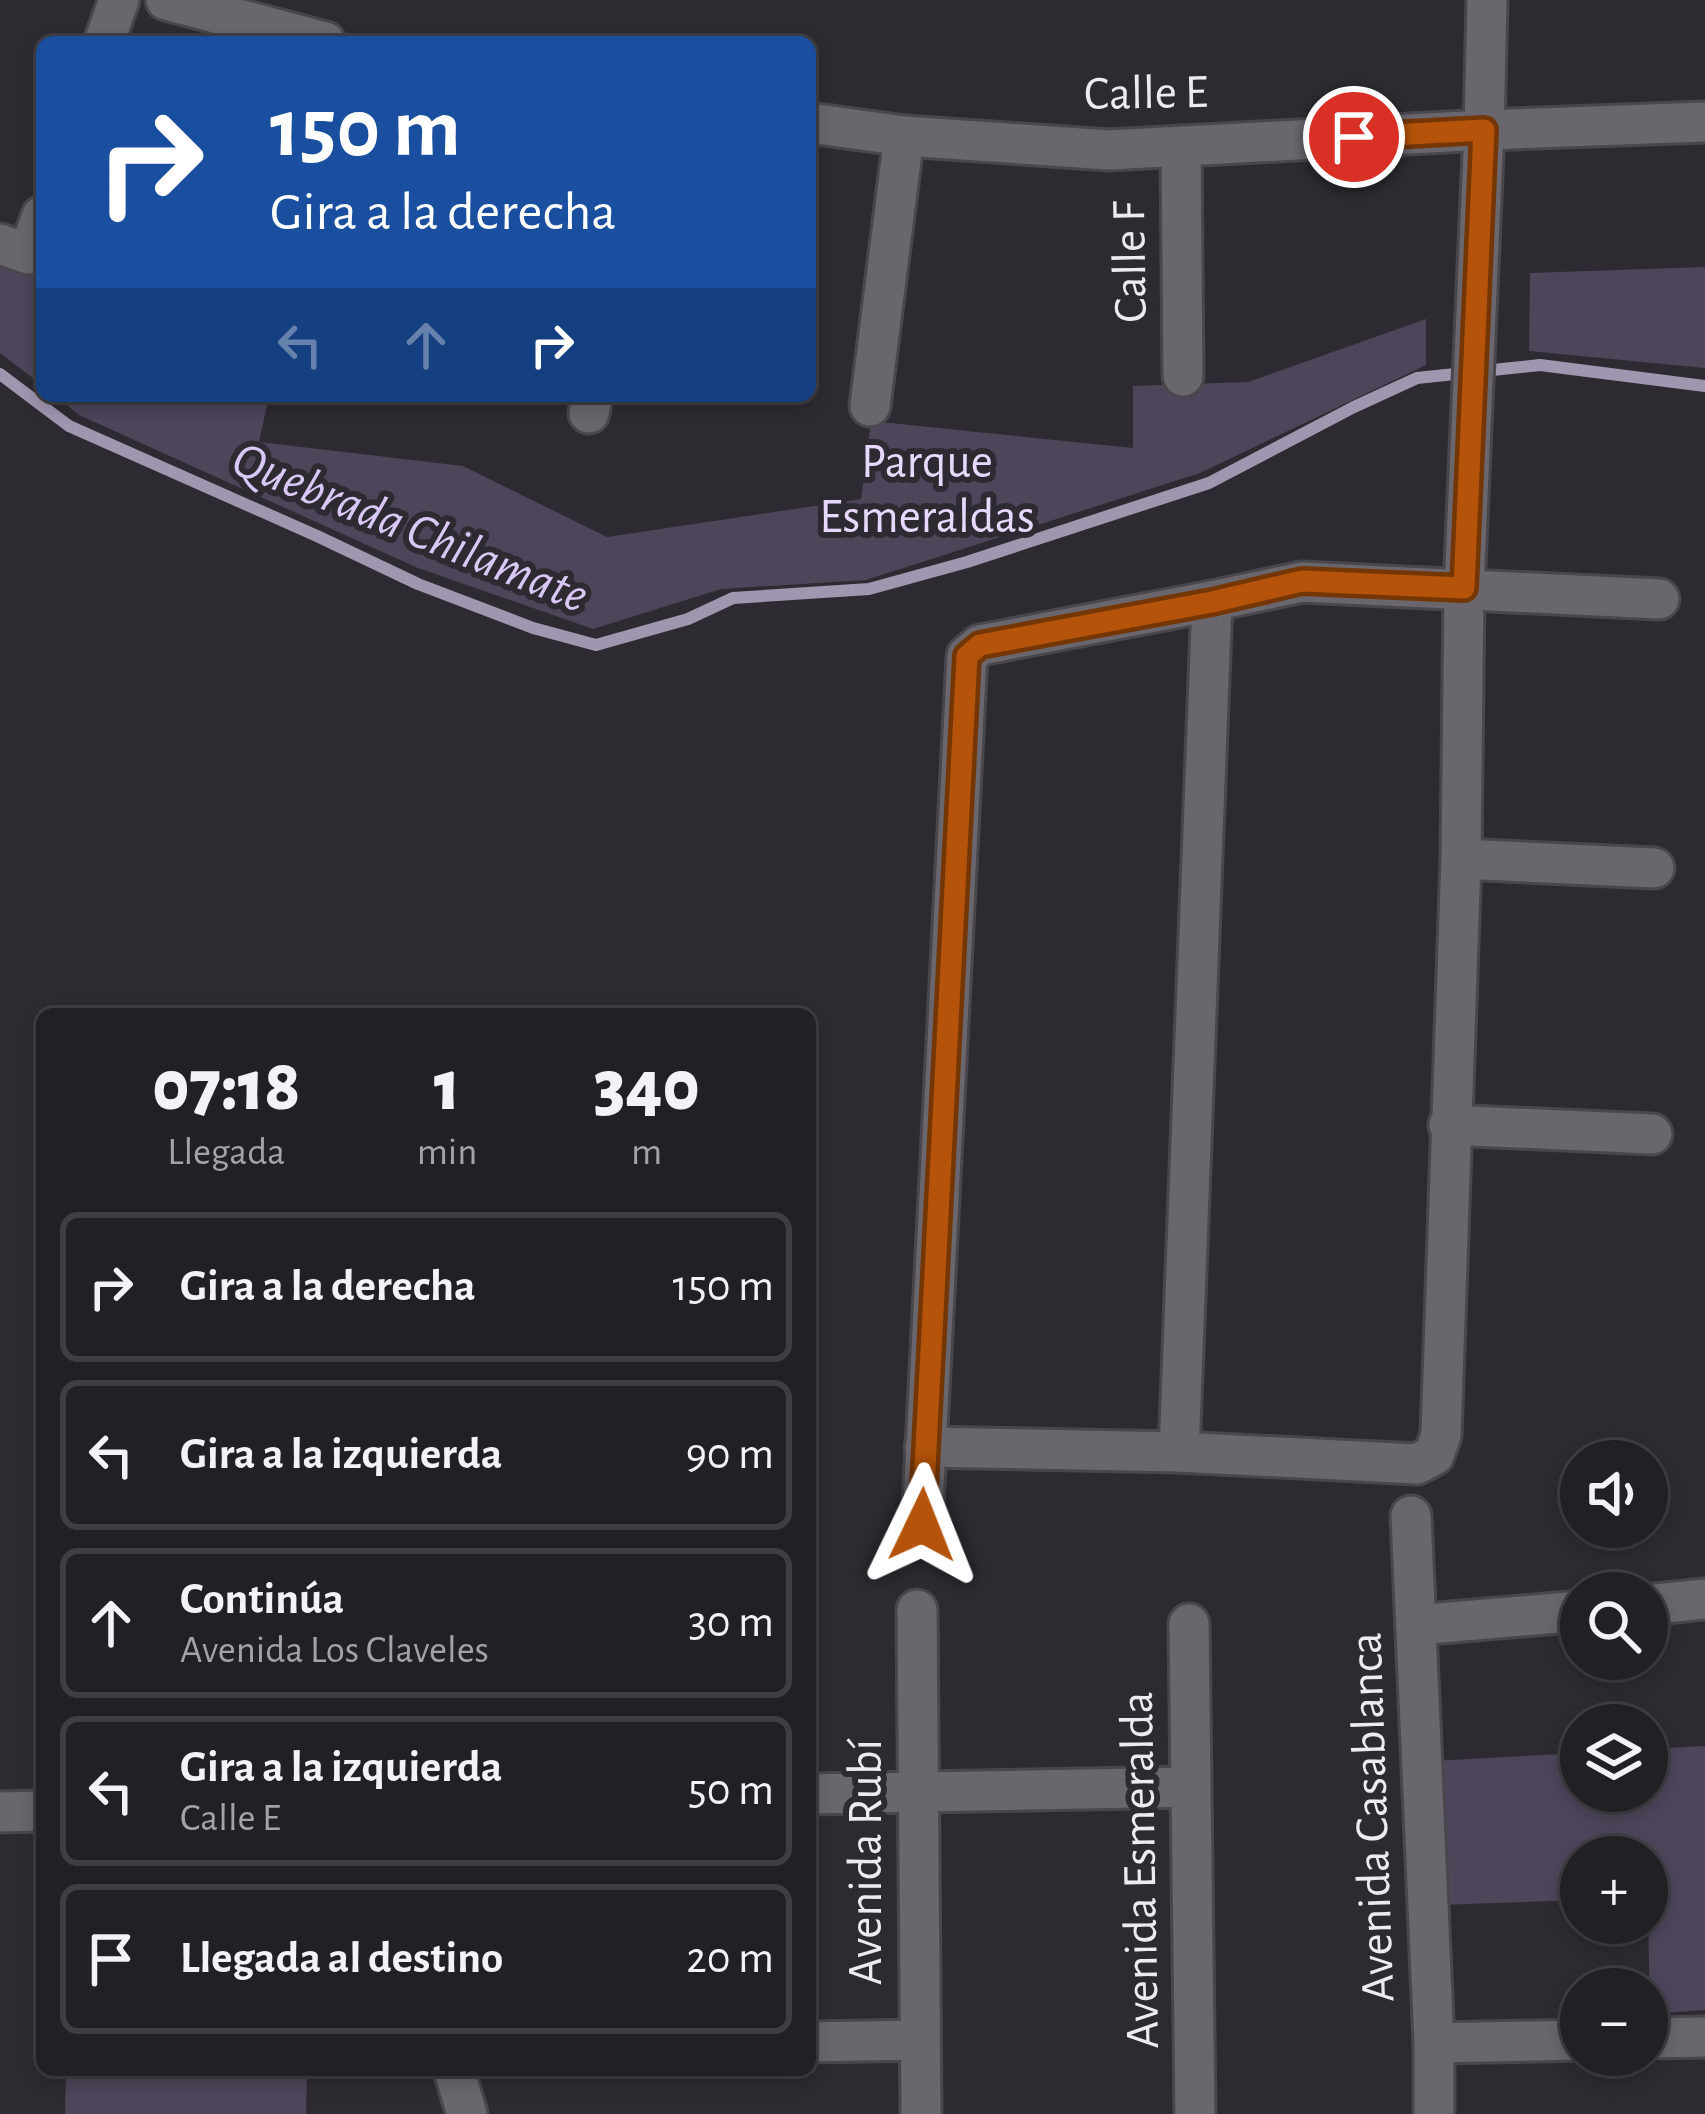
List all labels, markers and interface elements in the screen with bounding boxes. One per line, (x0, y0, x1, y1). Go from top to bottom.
street label: Calle E (1084, 69, 1208, 119)
icon: right (72, 84, 228, 240)
pin (1303, 86, 1405, 188)
text: 150 m (270, 88, 461, 172)
icon: arrive (1321, 104, 1387, 170)
text: Gira a la derecha (270, 186, 616, 240)
street label: Calle F (1106, 200, 1156, 323)
icon: left (267, 312, 333, 378)
icon: ahead (393, 312, 459, 378)
icon: right (519, 312, 585, 378)
water label: Quebrada Chilamate (225, 434, 595, 622)
park label: Parque Esmeraldas (819, 439, 1035, 542)
text: 07:18 (152, 1051, 300, 1123)
text: 1 (434, 1051, 460, 1123)
text: 340 (594, 1051, 700, 1123)
text: Llegada (167, 1133, 285, 1172)
text: min (417, 1133, 477, 1172)
text: m (631, 1133, 662, 1172)
icon: right (78, 1254, 144, 1320)
text: Gira a la derecha (180, 1264, 476, 1309)
text: 150 m (673, 1264, 774, 1309)
icon: left (78, 1422, 144, 1488)
text: Gira a la izquierda (180, 1432, 502, 1477)
text: 90 m (686, 1432, 774, 1477)
map controls (1560, 1440, 1668, 2076)
button: sound (1560, 1440, 1668, 1548)
position arrow (859, 1462, 985, 1588)
button: search (1560, 1572, 1668, 1680)
text: Continúa (180, 1577, 344, 1622)
icon: ahead (78, 1590, 144, 1656)
text: 30 m (688, 1600, 774, 1645)
text: Avenida Los Claveles (180, 1631, 489, 1670)
street label: Avenida Casablanca (1343, 1631, 1403, 2003)
street label: Avenida Esmeralda (1114, 1691, 1168, 2049)
button: layers (1560, 1704, 1668, 1812)
street label: Avenida Rubí (843, 1738, 891, 1985)
text: Gira a la izquierda (180, 1745, 502, 1790)
icon: left (78, 1758, 144, 1824)
text: 50 m (688, 1768, 774, 1813)
text: Calle E (180, 1799, 281, 1838)
button: + (1560, 1836, 1668, 1944)
icon: arrive (78, 1926, 144, 1992)
text: Llegada al destino (180, 1936, 503, 1981)
text: 20 m (686, 1936, 774, 1981)
button: − (1560, 1968, 1668, 2076)

